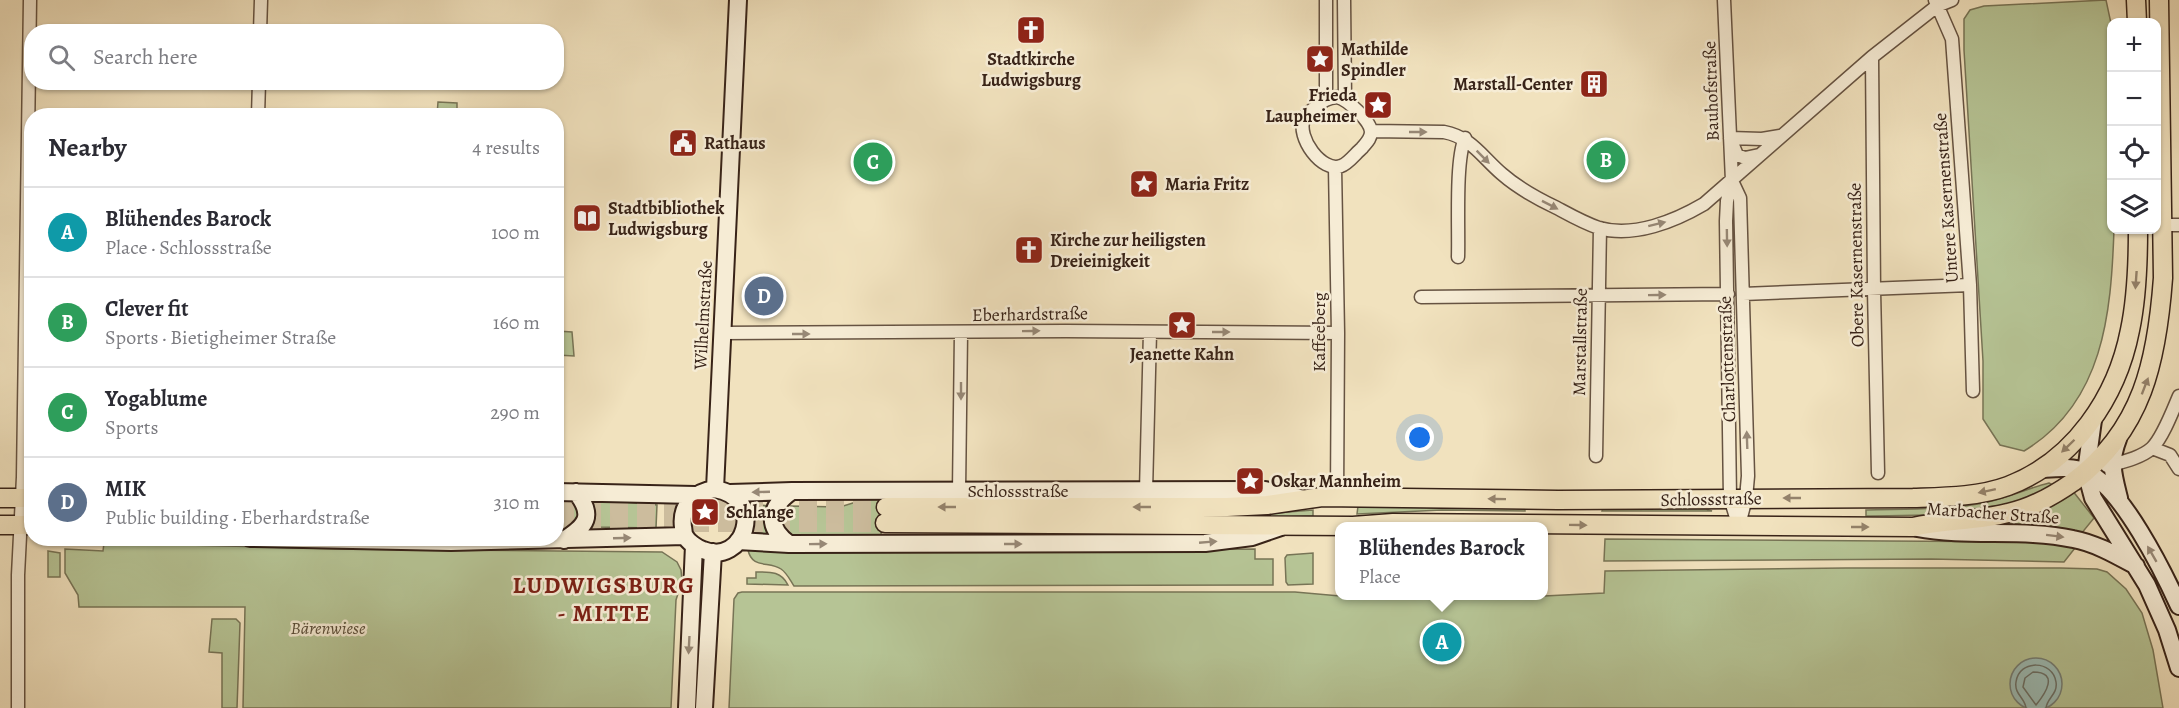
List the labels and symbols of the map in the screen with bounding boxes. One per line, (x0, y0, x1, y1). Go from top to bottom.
church icon: Stadtkirche Ludwigsburg (1015, 14, 1047, 46)
place label: Mathilde Spindler (1341, 37, 1408, 82)
street label: Bauhofstraße (1697, 40, 1725, 142)
place icon: Mathilde Spindler (1304, 43, 1336, 75)
place label: Stadtkirche Ludwigsburg (981, 47, 1082, 92)
building icon: Marstall-Center (1578, 68, 1610, 100)
place label: Marstall-Center (1453, 72, 1574, 96)
place label: Frieda Laupheimer (1265, 83, 1358, 128)
place icon: Frieda Laupheimer (1362, 89, 1394, 121)
street label: Untere Kasernenstraße (1928, 112, 1964, 284)
public building icon: Rathaus (667, 127, 699, 159)
one-way arrow (1409, 127, 1428, 137)
place label: Rathaus (704, 131, 766, 155)
pin: B (1586, 138, 1626, 182)
pin: C (854, 140, 892, 184)
one-way arrow (1476, 150, 1491, 164)
place icon: Maria Fritz (1128, 168, 1160, 200)
place label: Maria Fritz (1165, 172, 1249, 196)
street label: Obere Kasernenstraße (1843, 183, 1869, 347)
place label: Stadtbibliothek Ludwigsburg (608, 196, 725, 241)
one-way arrow (1541, 200, 1558, 209)
library icon: Stadtbibliothek Ludwigsburg (571, 202, 603, 234)
one-way arrow (1648, 219, 1667, 229)
place label: Kirche zur heiligsten Dreieinigkeit (1050, 228, 1206, 273)
one-way arrow (1722, 229, 1732, 248)
church icon: Kirche zur heiligsten Dreieinigkeit (1013, 234, 1045, 266)
street label: Wilhelmstraße (688, 260, 718, 371)
one-way arrow (2131, 271, 2141, 290)
pin: D (744, 274, 783, 318)
street label: Marstallstraße (1567, 288, 1593, 396)
one-way arrow (1647, 290, 1666, 300)
street label: Kaffeeberg (1307, 292, 1331, 372)
street label: Charlottenstraße (1713, 295, 1741, 423)
street label: Eberhardstraße (972, 301, 1088, 327)
place icon: Jeanette Kahn (1166, 309, 1198, 341)
one-way arrow (1021, 327, 1040, 336)
one-way arrow (1211, 327, 1230, 337)
one-way arrow (792, 329, 811, 339)
place label: Jeanette Kahn (1130, 342, 1234, 366)
one-way arrow (2141, 377, 2150, 395)
one-way arrow (956, 382, 966, 401)
your location (1405, 423, 1434, 452)
one-way arrow (1742, 430, 1752, 449)
one-way arrow (2062, 439, 2076, 453)
place icon: Oskar Mannheim (1234, 465, 1266, 497)
place label: Oskar Mannheim (1271, 469, 1401, 493)
street label: Schlossstraße (967, 479, 1069, 503)
street label: Schlossstraße (1660, 486, 1762, 512)
one-way arrow (752, 487, 771, 497)
one-way arrow (1977, 487, 1996, 496)
one-way arrow (1783, 493, 1802, 503)
one-way arrow (1488, 494, 1507, 504)
place icon: Schlange (689, 496, 721, 528)
street label: Marbacher Straße (1926, 496, 2060, 530)
place label: Schlange (726, 500, 794, 524)
one-way arrow (937, 502, 956, 512)
one-way arrow (1132, 502, 1151, 512)
one-way arrow (1568, 520, 1587, 530)
one-way arrow (1851, 522, 1870, 532)
one-way arrow (2045, 531, 2064, 541)
one-way arrow (613, 533, 632, 542)
one-way arrow (1198, 537, 1217, 547)
one-way arrow (808, 539, 827, 549)
one-way arrow (1003, 539, 1022, 549)
one-way arrow (2147, 545, 2157, 562)
district label: LUDWIGSBURG - MITTE (513, 569, 695, 629)
park label: Bärenwiese (291, 616, 366, 640)
pin: A (1422, 620, 1462, 664)
one-way arrow (684, 635, 693, 654)

